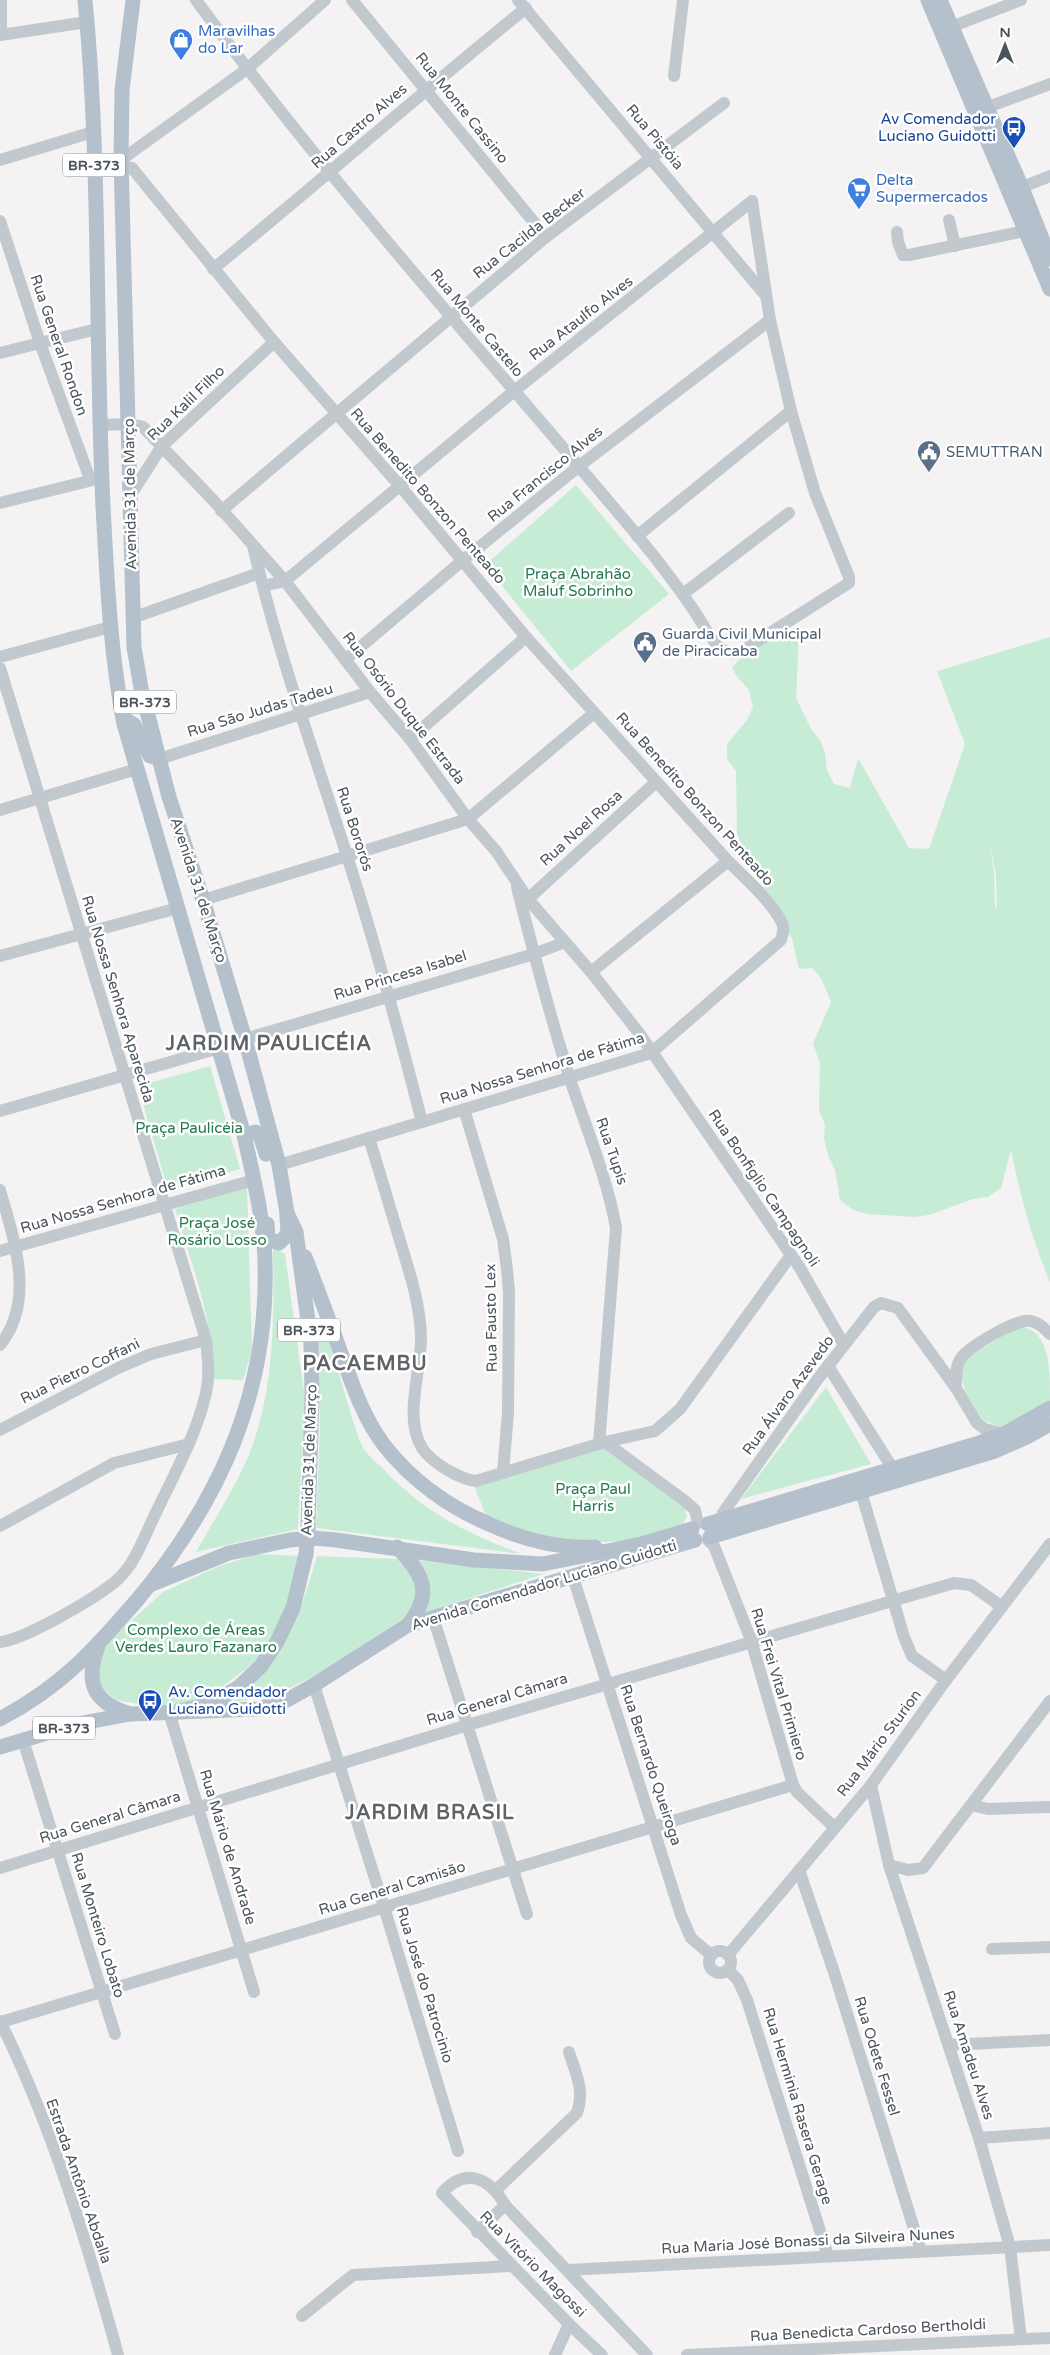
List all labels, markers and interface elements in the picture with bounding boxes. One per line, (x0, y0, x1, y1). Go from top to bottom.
north arrow (980, 20, 1030, 70)
place label: Maravilhas do Lar (198, 22, 275, 57)
text: N (999, 24, 1011, 41)
shop icon: Maravilhas do Lar (168, 27, 194, 61)
street label: Rua Monte Cassino (412, 49, 512, 167)
street label: Rua Castro Alves (308, 80, 410, 172)
street label: Rua Pistóia (622, 101, 688, 173)
place label: Av Comendador Luciano Guidotti (878, 110, 996, 145)
bus stop icon: Av Comendador Luciano Guidotti (1001, 115, 1027, 149)
road number: BR-373 (63, 154, 125, 176)
place label: Delta Supermercados (876, 171, 988, 206)
supermarket icon: Delta Supermercados (846, 176, 872, 210)
street label: Rua Cacilda Becker (469, 183, 589, 282)
street label: Rua Monte Castelo (427, 265, 527, 381)
street label: Rua General Rondon (26, 272, 92, 418)
street label: Rua Ataulfo Alves (526, 272, 636, 364)
street label: Rua Kalil Filho (144, 362, 228, 444)
street label: Rua Benedito Bonzon Penteado (347, 404, 509, 588)
street label: Avenida 31 de Março (120, 418, 140, 570)
street label: Rua Francisco Alves (484, 422, 606, 526)
public building icon: SEMUTTRAN (916, 439, 942, 473)
place label: SEMUTTRAN (946, 443, 1043, 461)
park label: Praça Abrahão Maluf Sobrinho (523, 565, 633, 600)
place label: Guarda Civil Municipal de Piracicaba (662, 625, 821, 660)
street label: Rua Osório Duque Estrada (339, 628, 469, 788)
public building icon: Guarda Civil Municipal de Piracicaba (632, 630, 658, 664)
street label: Rua São Judas Tadeu (185, 679, 335, 741)
road number: BR-373 (114, 690, 176, 714)
street label: Rua Benedito Bonzon Penteado (612, 709, 778, 889)
street label: Rua Bororós (333, 784, 377, 874)
street label: Rua Noel Rosa (536, 786, 626, 870)
street label: Avenida 31 de Março (167, 815, 231, 965)
street label: Rua Nossa Senhora Aparecida (78, 893, 158, 1105)
street label: Rua Princesa Isabel (331, 946, 469, 1004)
street label: Rua Nossa Senhora de Fátima (438, 1028, 646, 1108)
district label: JARDIM PAULICÉIA (165, 1030, 372, 1056)
street label: Rua Bonfiglio Campagnoli (705, 1106, 823, 1270)
street label: Rua Tupis (592, 1115, 632, 1187)
park label: Praça Paulicéia (135, 1119, 243, 1137)
street label: Rua Nossa Senhora de Fátima (18, 1161, 228, 1237)
park label: Praça José Rosário Losso (167, 1214, 267, 1249)
street label: Rua Fausto Lex (481, 1264, 501, 1372)
road number: BR-373 (278, 1318, 340, 1342)
street label: Rua Álvaro Azevedo (738, 1332, 838, 1458)
street label: Rua Pietro Coffani (17, 1334, 143, 1408)
district label: PACAEMBU (302, 1352, 428, 1376)
street label: Avenida 31 de Março (297, 1384, 321, 1536)
park label: Praça Paul Harris (555, 1480, 631, 1515)
street label: Avenida Comendador Luciano Guidotti (409, 1536, 679, 1634)
street label: Rua Frei Vital Primiero (747, 1606, 811, 1762)
park label: Complexo de Áreas Verdes Lauro Fazanaro (115, 1621, 277, 1656)
street label: Rua General Câmara (424, 1669, 570, 1729)
street label: Rua Bernardo Queiroga (616, 1682, 686, 1848)
place label: Av. Comendador Luciano Guidotti (168, 1683, 287, 1718)
street label: Rua Mário Sturion (833, 1686, 925, 1800)
bus stop icon: Av. Comendador Luciano Guidotti (137, 1688, 163, 1722)
road number: BR-373 (33, 1716, 95, 1740)
street label: Rua Mário de Andrade (196, 1767, 260, 1927)
street label: Rua General Câmara (37, 1787, 183, 1847)
district label: JARDIM BRASIL (344, 1801, 515, 1825)
street label: Rua Monteiro Lobato (67, 1850, 129, 2000)
street label: Rua General Camisão (316, 1857, 468, 1919)
street label: Rua José do Patrocinio (393, 1905, 457, 2065)
street label: Rua Amadeu Alves (940, 1988, 998, 2122)
street label: Rua Odete Fessel (850, 1994, 904, 2118)
street label: Rua Herminia Rasera Gerage (759, 2005, 837, 2207)
street label: Estrada Antônio Abdalla (42, 2096, 116, 2266)
street label: Rua Vitório Magossi (476, 2207, 590, 2321)
street label: Rua Maria José Bonassi da Silveira Nunes (661, 2224, 955, 2258)
street label: Rua Benedicta Cardoso Bertholdi (749, 2315, 987, 2345)

